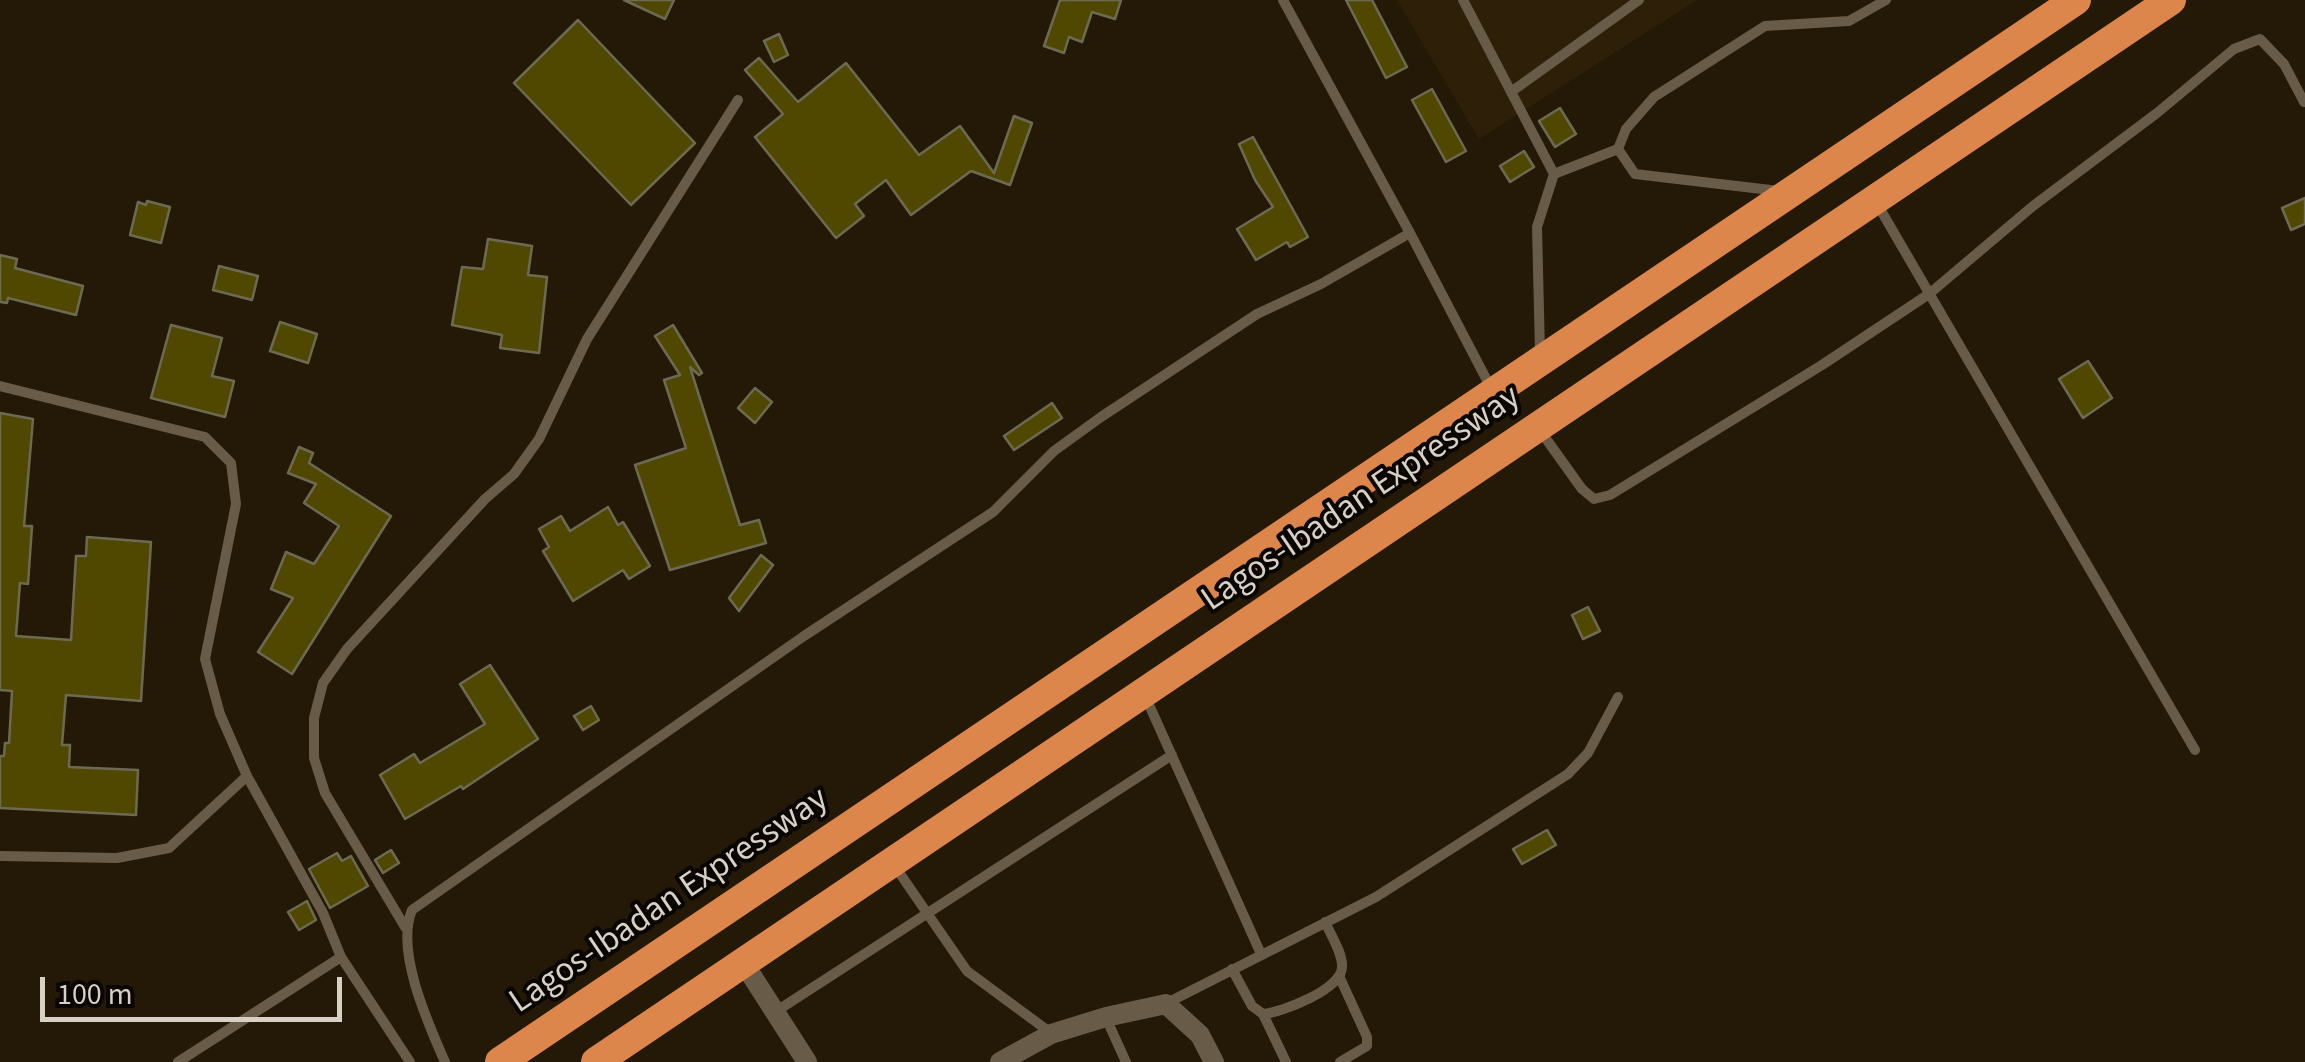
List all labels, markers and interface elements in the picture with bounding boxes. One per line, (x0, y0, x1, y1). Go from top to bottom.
street label: Lagos-Ibadan Expressway (1195, 378, 1529, 622)
street label: Lagos-Ibadan Expressway (503, 780, 837, 1024)
scale bar (45, 957, 348, 1019)
text: 100 m (57, 973, 133, 1016)

